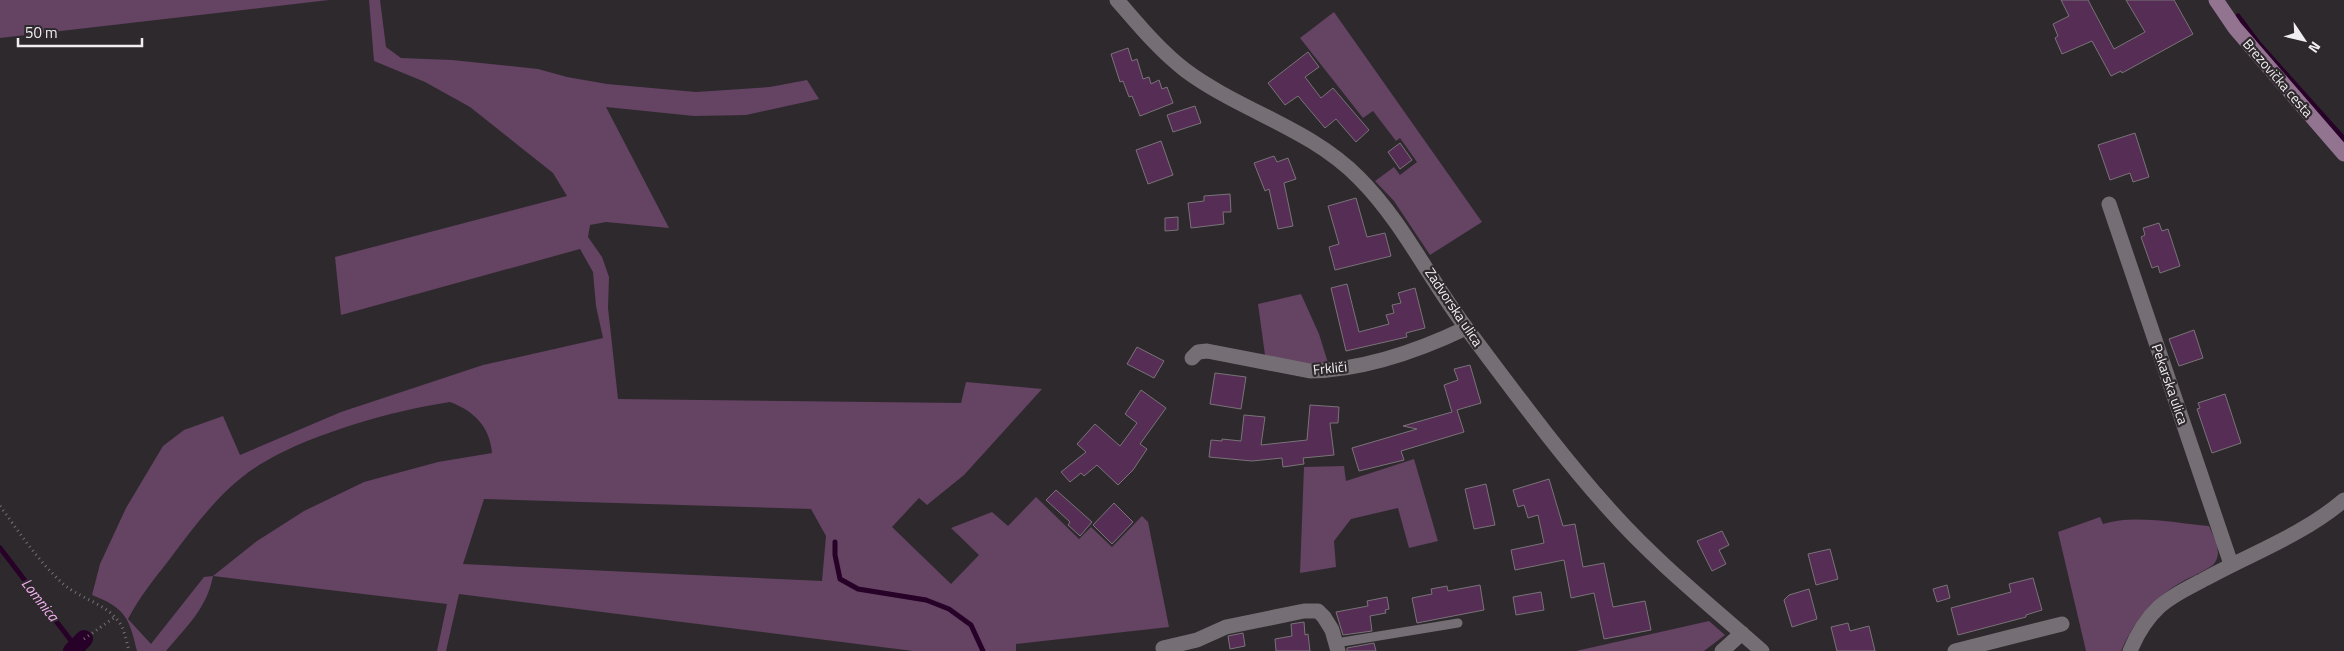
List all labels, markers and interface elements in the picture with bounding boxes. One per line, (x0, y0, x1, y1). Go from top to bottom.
scale bar (18, 15, 141, 47)
north arrow (2279, 15, 2329, 65)
text: 50 m (25, 21, 58, 44)
street label: Brezovička cesta (2238, 34, 2319, 122)
text: N (2304, 38, 2326, 58)
street label: Zadvorska ulica (1420, 263, 1489, 350)
street label: Pekarska ulica (2147, 341, 2194, 427)
street label: Frkliči (1312, 355, 1348, 380)
water label: Lomnica (16, 573, 66, 627)

